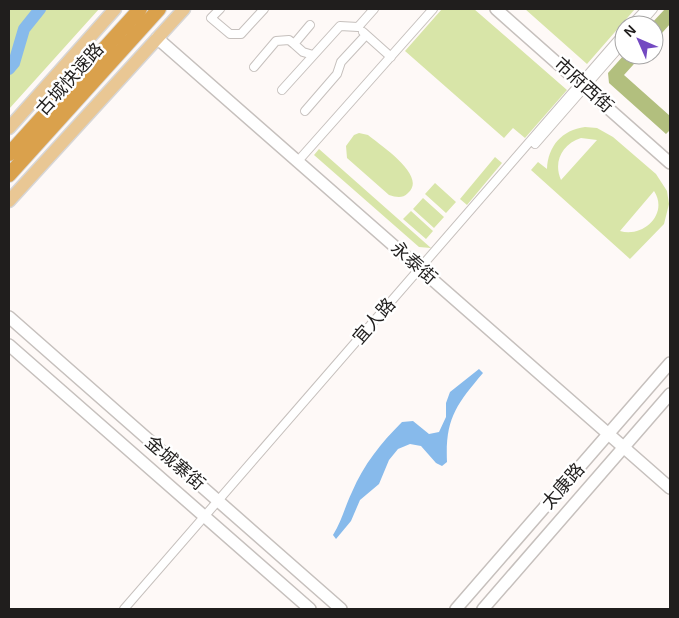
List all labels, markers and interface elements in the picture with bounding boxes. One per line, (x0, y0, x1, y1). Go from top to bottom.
north arrow (614, 15, 664, 65)
text: N (621, 22, 639, 40)
street label: 古城快速路 (32, 39, 108, 119)
street label: 市府西街 (551, 53, 617, 117)
street label: 永泰街 (387, 238, 441, 288)
street label: 宜人路 (349, 294, 399, 348)
street label: 金城寨街 (141, 432, 209, 494)
street label: 太康路 (538, 459, 588, 513)

